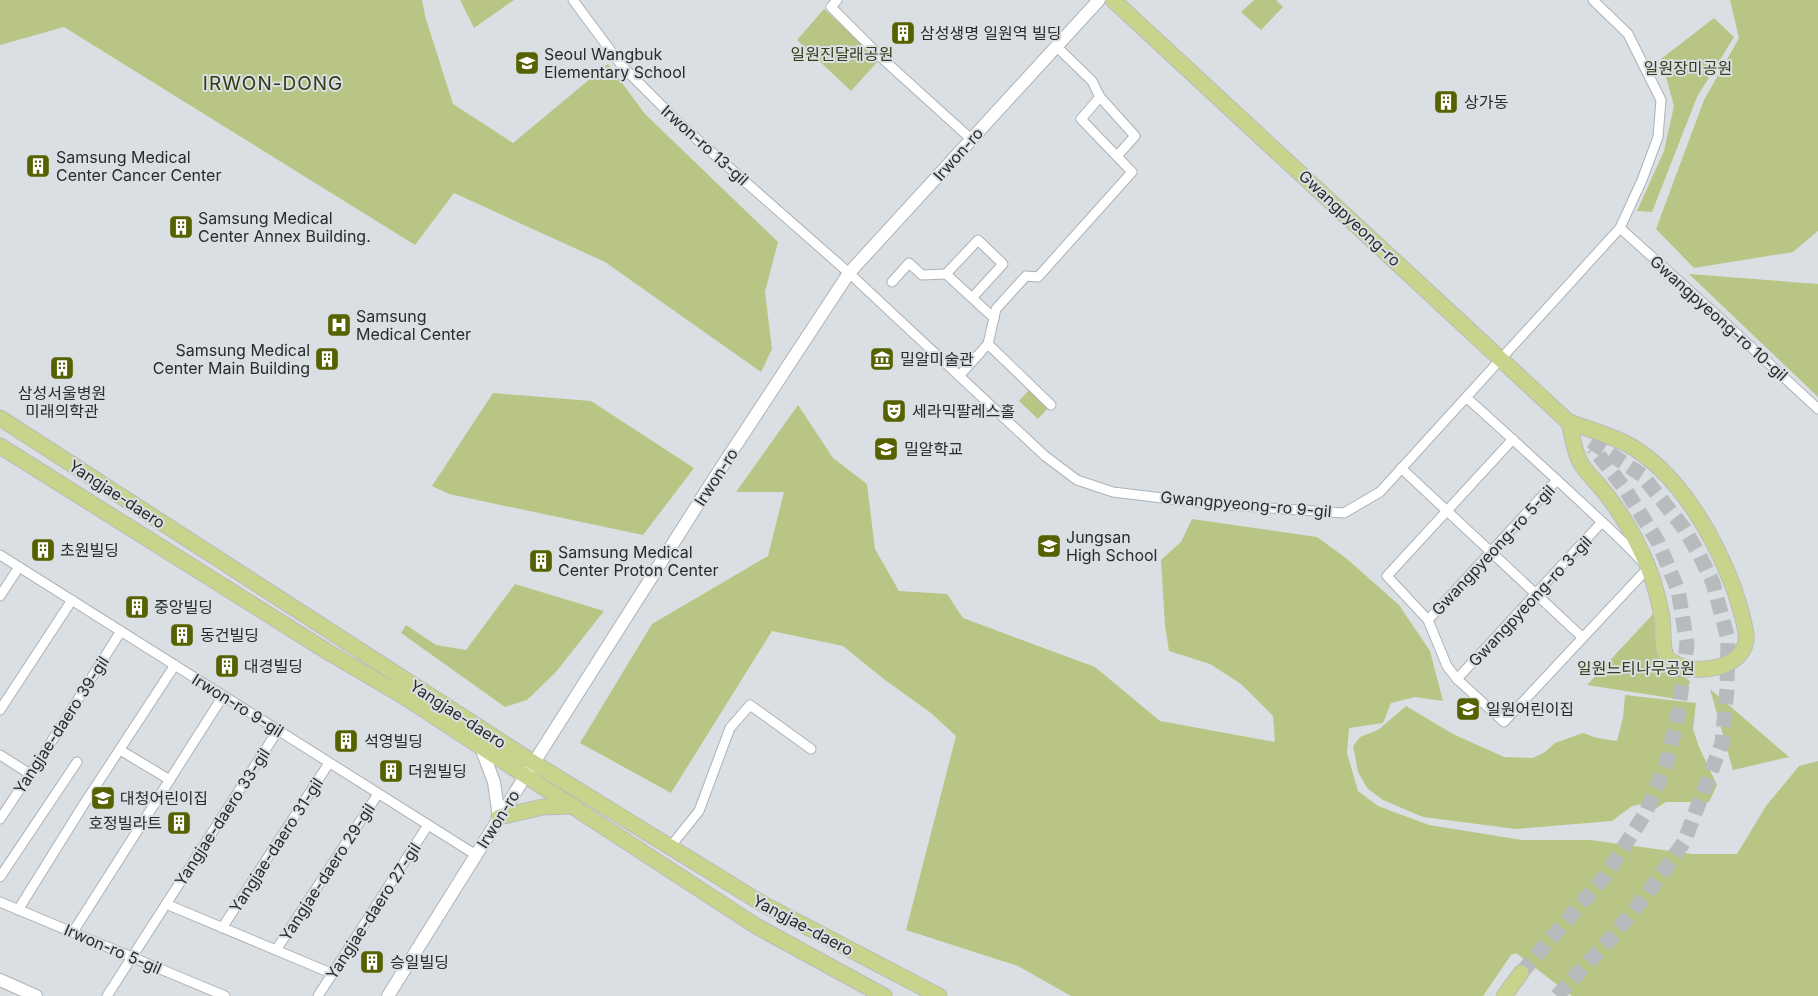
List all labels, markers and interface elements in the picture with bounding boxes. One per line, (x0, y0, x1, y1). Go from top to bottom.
building icon: 삼성생명 일원역 빌딩 (890, 20, 916, 46)
place label: 삼성생명 일원역 빌딩 (920, 23, 1061, 43)
place label: Seoul Wangbuk Elementary School (544, 44, 686, 82)
park label: 일원진달래공원 (790, 44, 894, 64)
school or university icon: Seoul Wangbuk Elementary School (514, 50, 540, 76)
park label: 일원장미공원 (1644, 58, 1732, 78)
district label: IRWON-DONG (203, 72, 343, 95)
building icon: 상가동 (1433, 89, 1459, 115)
place label: 상가동 (1464, 92, 1508, 112)
street label: Irwon-ro 13-gil (657, 100, 753, 190)
street label: Irwon-ro (929, 123, 987, 185)
place label: Samsung Medical Center Cancer Center (56, 147, 221, 185)
building icon: Samsung Medical Center Cancer Center (25, 153, 51, 179)
street label: Gwangpyeong-ro (1295, 166, 1405, 270)
place label: Samsung Medical Center Annex Building. (198, 208, 371, 246)
building icon: Samsung Medical Center Annex Building. (168, 214, 194, 240)
street label: Gwangpyeong-ro 10-gil (1646, 251, 1792, 385)
place label: Samsung Medical Center (356, 306, 471, 344)
hospital icon: Samsung Medical Center (326, 312, 352, 338)
place label: Samsung Medical Center Main Building (153, 340, 310, 378)
building icon: Samsung Medical Center Main Building (314, 346, 340, 372)
museum icon: 밀알미술관 (869, 346, 895, 372)
place label: 밀알미술관 (900, 349, 974, 369)
building icon: 삼성서울병원 미래의학관 (49, 355, 75, 381)
place label: 삼성서울병원 미래의학관 (18, 383, 106, 421)
theatre icon: 세라믹팔레스홀 (881, 398, 907, 424)
place label: 세라믹팔레스홀 (912, 401, 1015, 421)
school or university icon: 밀알학교 (873, 436, 899, 462)
place label: 밀알학교 (904, 439, 963, 459)
street label: Irwon-ro (690, 444, 742, 510)
street label: Yangjae-daero (65, 455, 169, 533)
street label: Gwangpyeong-ro 5-gil (1427, 480, 1559, 620)
street label: Gwangpyeong-ro 9-gil (1160, 487, 1332, 521)
place label: Jungsan High School (1066, 527, 1157, 565)
street label: Gwangpyeong-ro 3-gil (1464, 531, 1596, 671)
school or university icon: Jungsan High School (1036, 533, 1062, 559)
building icon: 초원빌딩 (30, 537, 56, 563)
place label: 초원빌딩 (60, 540, 119, 560)
place label: Samsung Medical Center Proton Center (558, 542, 719, 580)
building icon: Samsung Medical Center Proton Center (528, 548, 554, 574)
building icon: 중앙빌딩 (124, 594, 150, 620)
place label: 중앙빌딩 (154, 597, 213, 617)
building icon: 동건빌딩 (169, 622, 195, 648)
place label: 동건빌딩 (200, 625, 259, 645)
street label: Yangjae-daero 39-gil (9, 652, 113, 798)
building icon: 대경빌딩 (214, 653, 240, 679)
place label: 대경빌딩 (244, 656, 303, 676)
park label: 일원느티나무공원 (1577, 658, 1695, 678)
street label: Irwon-ro 9-gil (188, 669, 288, 741)
street label: Yangjae-daero (406, 675, 510, 753)
school or university icon: 일원어린이집 (1455, 696, 1481, 722)
place label: 일원어린이집 (1486, 699, 1574, 719)
building icon: 석영빌딩 (333, 728, 359, 754)
place label: 석영빌딩 (364, 731, 423, 751)
street label: Yangjae-daero 33-gil (170, 744, 274, 890)
building icon: 더원빌딩 (378, 758, 404, 784)
place label: 더원빌딩 (408, 761, 467, 781)
street label: Yangjae-daero 31-gil (225, 774, 327, 916)
school or university icon: 대청어린이집 (90, 785, 116, 811)
street label: Irwon-ro (472, 786, 524, 852)
place label: 대청어린이집 (120, 788, 208, 808)
street label: Yangjae-daero 29-gil (275, 799, 379, 945)
building icon: 호정빌라트 (166, 810, 192, 836)
place label: 호정빌라트 (88, 813, 162, 833)
street label: Yangjae-daero 27-gil (321, 839, 425, 983)
street label: Yangjae-daero (749, 890, 857, 960)
street label: Irwon-ro 5-gil (61, 919, 165, 979)
building icon: 승일빌딩 (359, 949, 385, 975)
place label: 승일빌딩 (390, 952, 449, 972)

